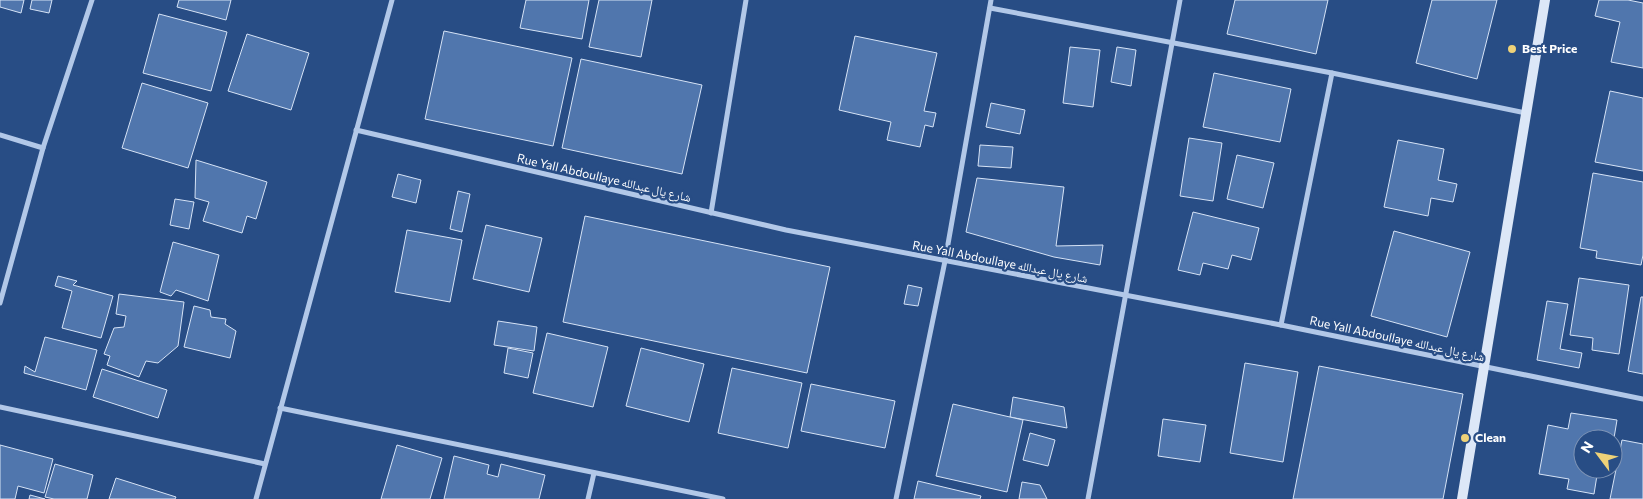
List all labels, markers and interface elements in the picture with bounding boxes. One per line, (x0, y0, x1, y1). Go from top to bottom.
place label: Best Price (1522, 41, 1577, 55)
marker: Best Price (1506, 43, 1518, 55)
street label: Rue Yall Abdoullaye شارع يال عبدالله (515, 150, 693, 206)
street label: Rue Yall Abdoullaye شارع يال عبدالله (911, 237, 1089, 287)
street label: Rue Yall Abdoullaye شارع يال عبدالله (1308, 313, 1486, 365)
north arrow (1573, 429, 1623, 479)
place label: Clean (1475, 430, 1506, 444)
marker: Clean (1459, 432, 1471, 444)
text: N (1577, 438, 1597, 456)

